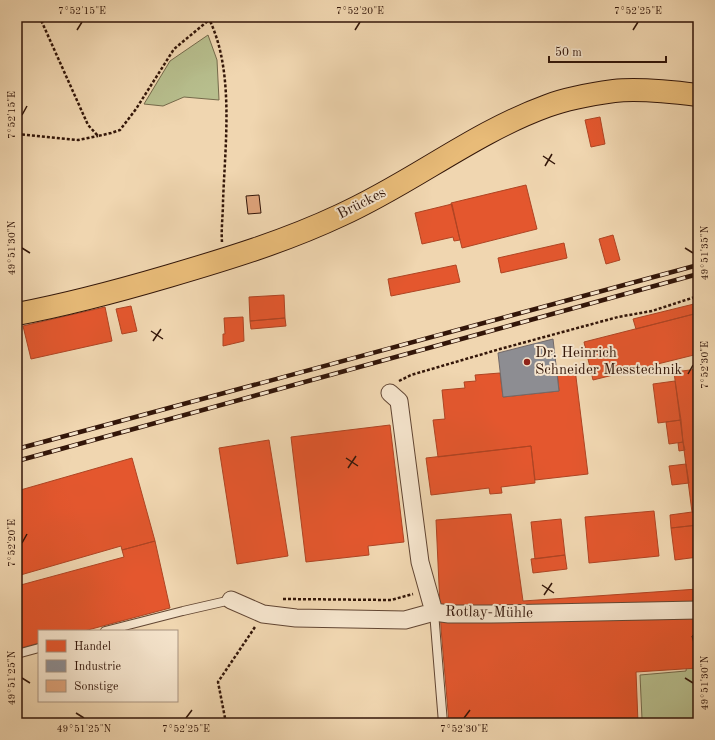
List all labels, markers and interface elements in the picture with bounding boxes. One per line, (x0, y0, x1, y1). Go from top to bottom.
text: 7°52'15"E (58, 6, 106, 16)
text: 7°52'20"E (336, 6, 384, 16)
text: 7°52'25"E (614, 6, 662, 16)
scale bar (549, 38, 666, 64)
text: 50 m (555, 46, 582, 59)
text: 7°52'15"E (7, 91, 17, 139)
street label: Brückes (335, 185, 389, 223)
text: 49°51'30"N (7, 220, 17, 275)
text: 49°51'35"N (700, 225, 710, 280)
text: 7°52'30"E (700, 341, 710, 389)
place label: Dr. Heinrich Schneider Messtechnik (535, 346, 683, 378)
marker: Dr. Heinrich Schneider Messtechnik (522, 357, 532, 367)
text: 7°52'20"E (7, 519, 17, 567)
street label: Rotlay-Mühle (445, 605, 533, 621)
legend (38, 630, 178, 702)
text: Handel (74, 641, 111, 653)
text: 49°51'25"N (7, 650, 17, 705)
text: 49°51'30"N (700, 655, 710, 710)
text: Industrie (74, 661, 121, 673)
text: Sonstige (74, 681, 119, 693)
text: 49°51'25"N (57, 724, 112, 734)
text: 7°52'25"E (162, 724, 210, 734)
text: 7°52'30"E (440, 724, 488, 734)

